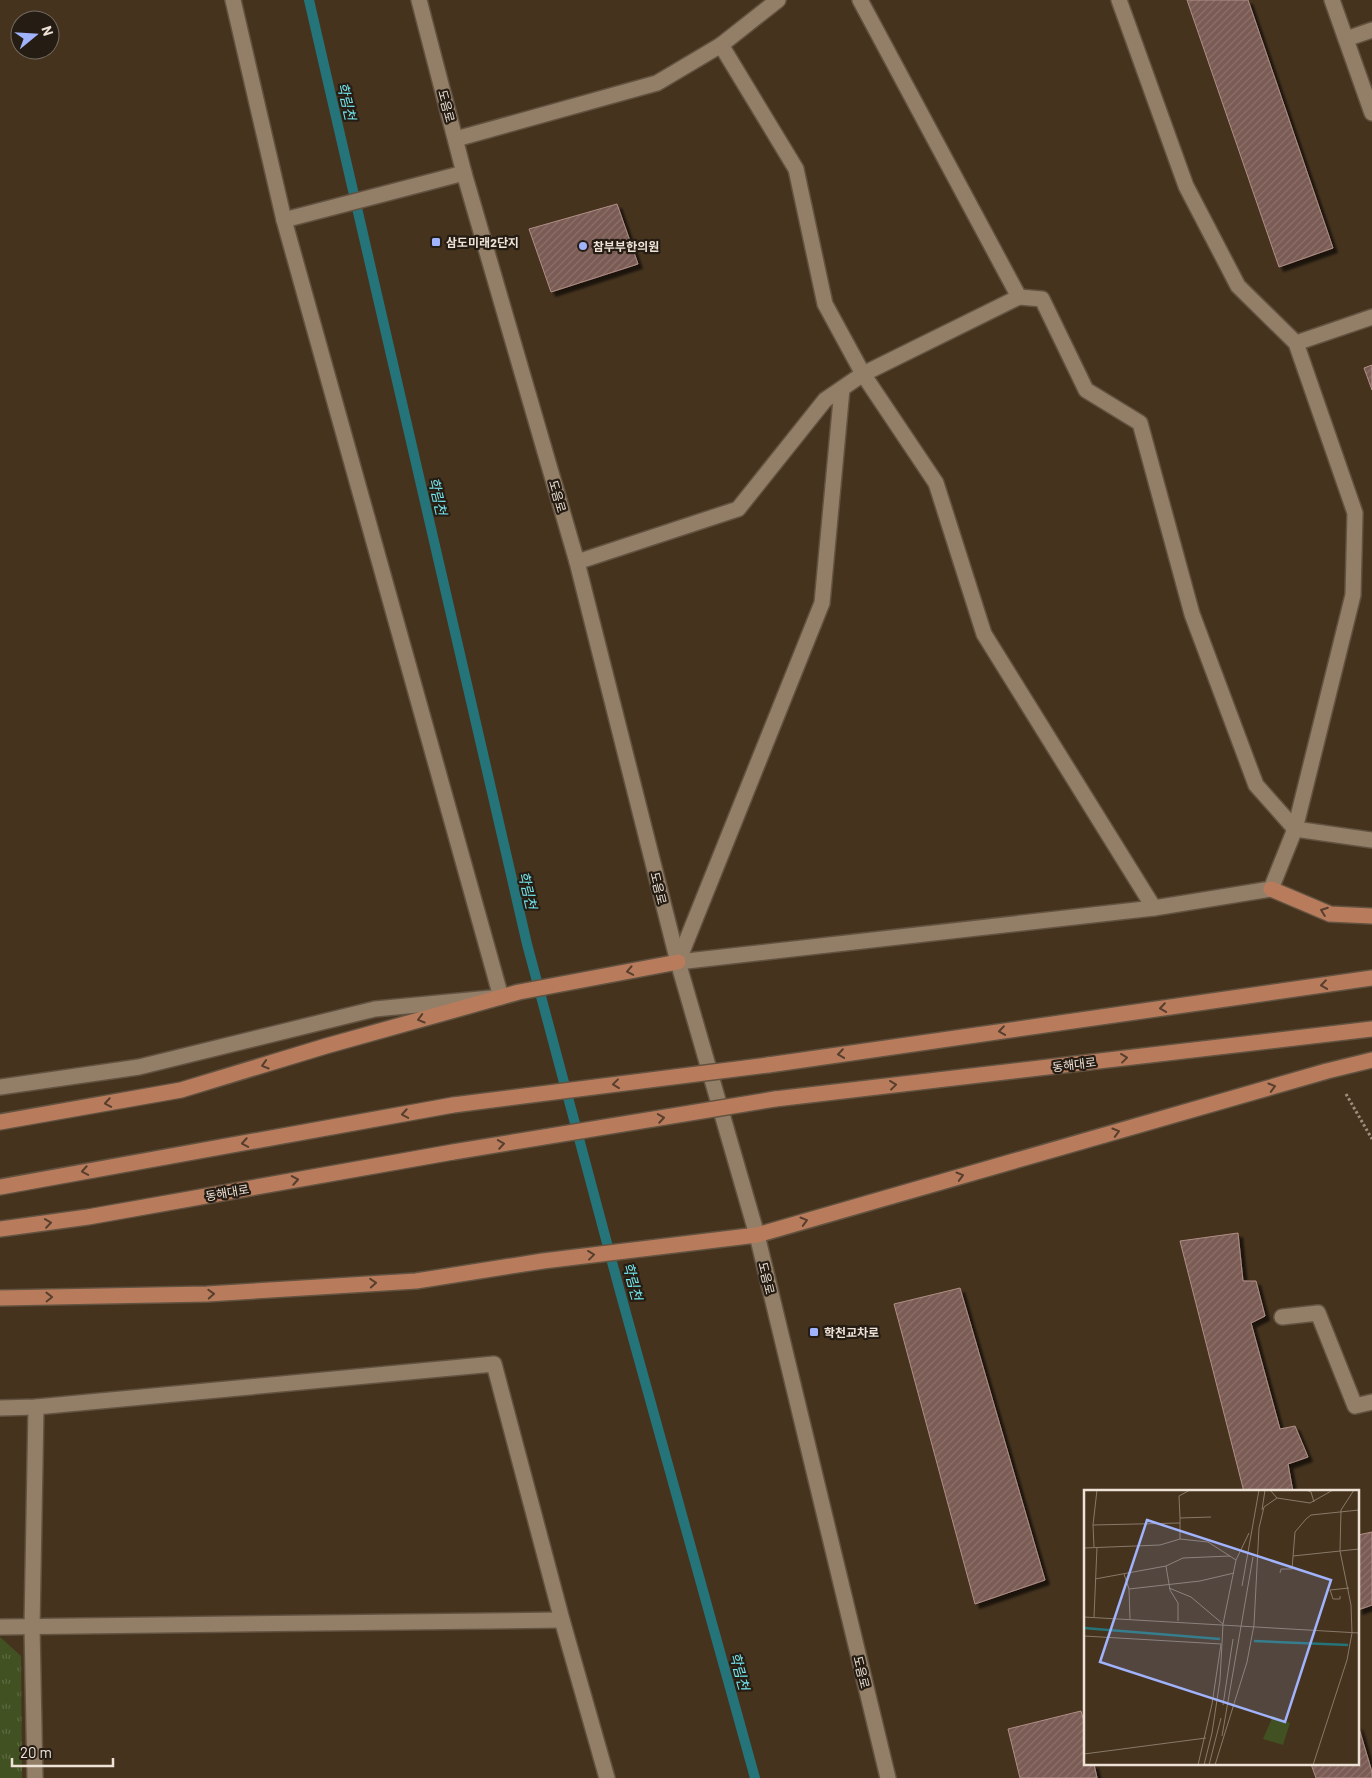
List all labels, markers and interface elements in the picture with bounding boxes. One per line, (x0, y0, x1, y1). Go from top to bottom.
north arrow (10, 10, 60, 60)
text: N (38, 24, 57, 38)
water label: 학림천 (334, 80, 360, 123)
street label: 도음로 (436, 88, 458, 124)
place label: 삼도미래2단지 (446, 235, 519, 249)
marker: 삼도미래2단지 (430, 236, 442, 248)
place label: 참부부한의원 (593, 239, 659, 253)
marker: 참부부한의원 (577, 240, 589, 252)
water label: 학림천 (425, 475, 451, 518)
street label: 도음로 (547, 478, 569, 514)
water label: 학림천 (515, 869, 541, 912)
street label: 도음로 (648, 870, 670, 906)
one-way arrow (1320, 907, 1329, 917)
one-way arrow (626, 965, 635, 975)
one-way arrow (1319, 979, 1327, 990)
one-way arrow (1159, 1002, 1167, 1013)
one-way arrow (418, 1014, 426, 1024)
one-way arrow (998, 1025, 1006, 1036)
one-way arrow (837, 1048, 845, 1059)
one-way arrow (1120, 1053, 1128, 1064)
street label: 동해대로 (1051, 1054, 1097, 1074)
one-way arrow (262, 1059, 270, 1069)
one-way arrow (611, 1078, 619, 1089)
one-way arrow (889, 1080, 897, 1091)
one-way arrow (1268, 1082, 1276, 1092)
one-way arrow (103, 1098, 112, 1108)
one-way arrow (401, 1108, 410, 1118)
one-way arrow (657, 1113, 666, 1123)
one-way arrow (1111, 1127, 1120, 1137)
one-way arrow (241, 1137, 250, 1147)
one-way arrow (497, 1139, 505, 1149)
one-way arrow (81, 1166, 90, 1176)
one-way arrow (955, 1172, 963, 1182)
one-way arrow (290, 1176, 299, 1186)
street label: 동해대로 (204, 1181, 250, 1203)
one-way arrow (799, 1217, 807, 1227)
one-way arrow (45, 1218, 53, 1229)
one-way arrow (587, 1250, 595, 1261)
water label: 학림천 (620, 1260, 647, 1303)
street label: 도음로 (756, 1260, 778, 1296)
one-way arrow (370, 1278, 378, 1289)
one-way arrow (207, 1288, 215, 1299)
one-way arrow (45, 1292, 53, 1302)
place label: 학천교차로 (824, 1325, 879, 1339)
marker: 학천교차로 (808, 1326, 820, 1338)
inset map (1084, 1490, 1360, 1766)
water label: 학림천 (727, 1650, 754, 1693)
street label: 도음로 (851, 1654, 873, 1690)
scale bar (12, 1736, 114, 1768)
text: 20 m (20, 1743, 52, 1761)

